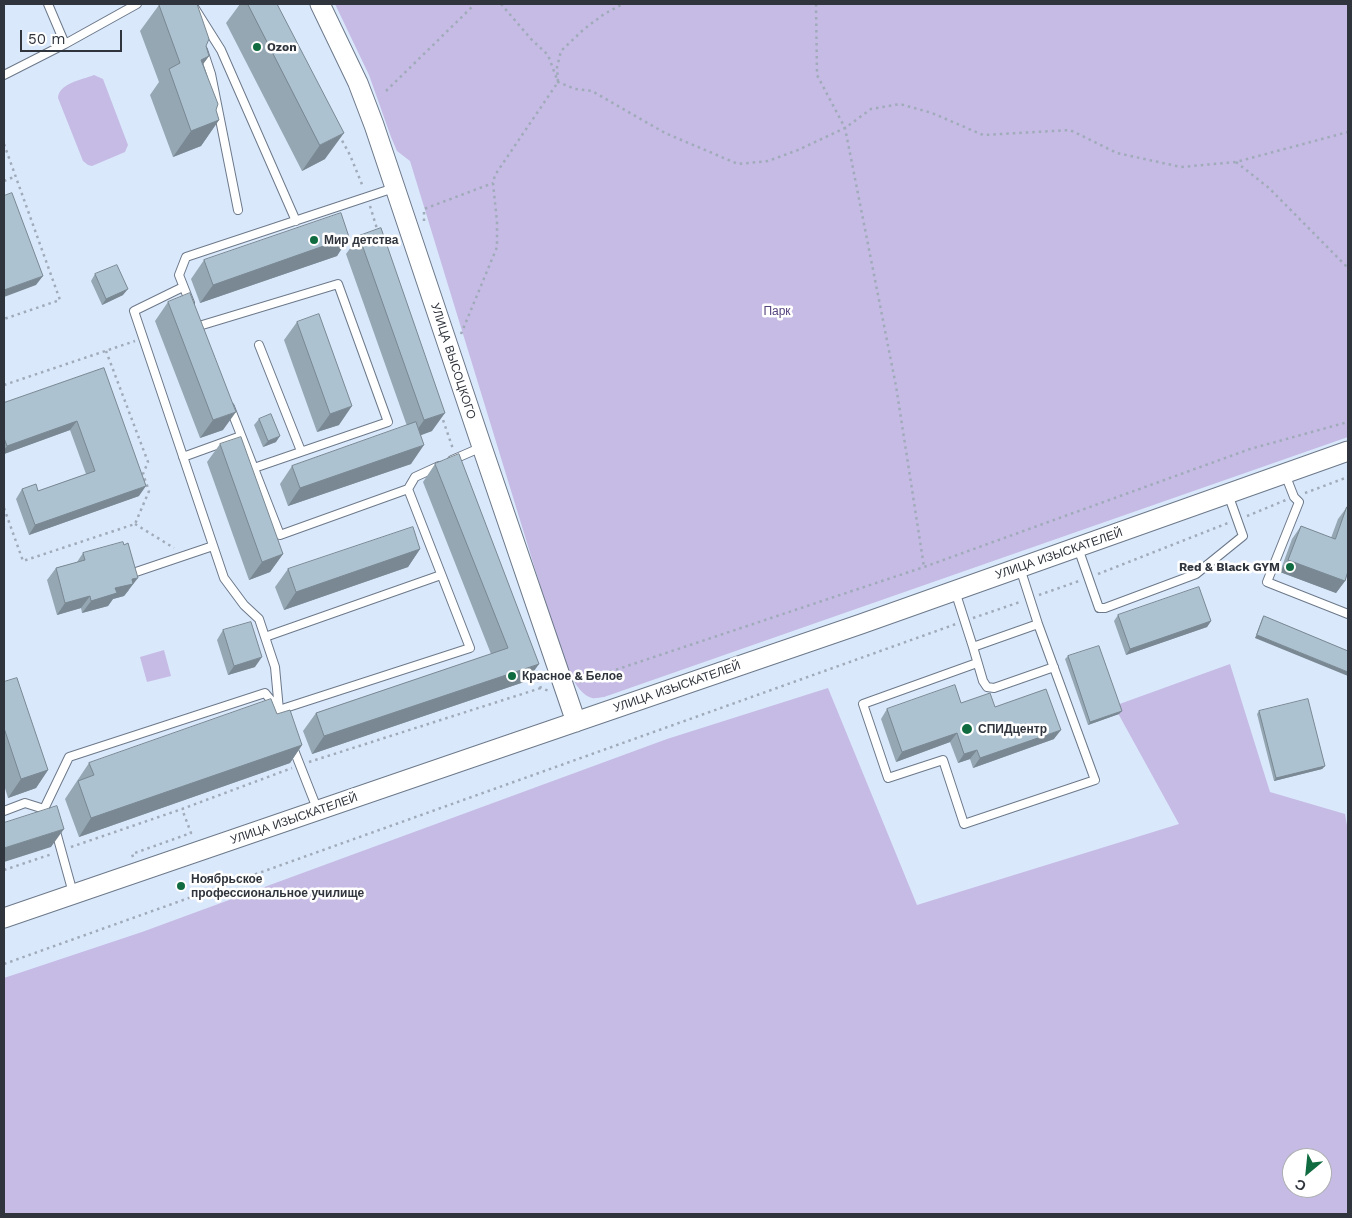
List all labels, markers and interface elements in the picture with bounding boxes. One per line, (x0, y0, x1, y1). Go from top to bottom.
scale bar (22, 20, 125, 52)
text: 50 m (28, 30, 65, 48)
place label: Ozon (267, 40, 297, 54)
marker: Ozon (251, 41, 263, 53)
place label: Мир детства (324, 233, 398, 247)
marker: Мир детства (308, 234, 320, 246)
street label: УЛИЦА ВЫСОЦКОГО (427, 301, 479, 421)
park label: Парк (763, 304, 791, 318)
street label: УЛИЦА ИЗЫСКАТЕЛЕЙ (993, 525, 1125, 583)
place label: Red & Black GYM (1179, 560, 1280, 574)
marker: Red & Black GYM (1284, 561, 1296, 573)
street label: УЛИЦА ИЗЫСКАТЕЛЕЙ (611, 658, 743, 716)
place label: Красное & Белое (522, 669, 623, 683)
marker: Красное & Белое (506, 670, 518, 682)
marker: СПИДцентр (960, 722, 974, 736)
place label: СПИДцентр (978, 722, 1047, 736)
street label: УЛИЦА ИЗЫСКАТЕЛЕЙ (228, 790, 360, 848)
place label: Ноябрьское профессиональное училище (191, 872, 364, 900)
marker: Ноябрьское профессиональное училище (175, 880, 187, 892)
north arrow (1282, 1148, 1332, 1198)
text: С (1292, 1176, 1309, 1195)

